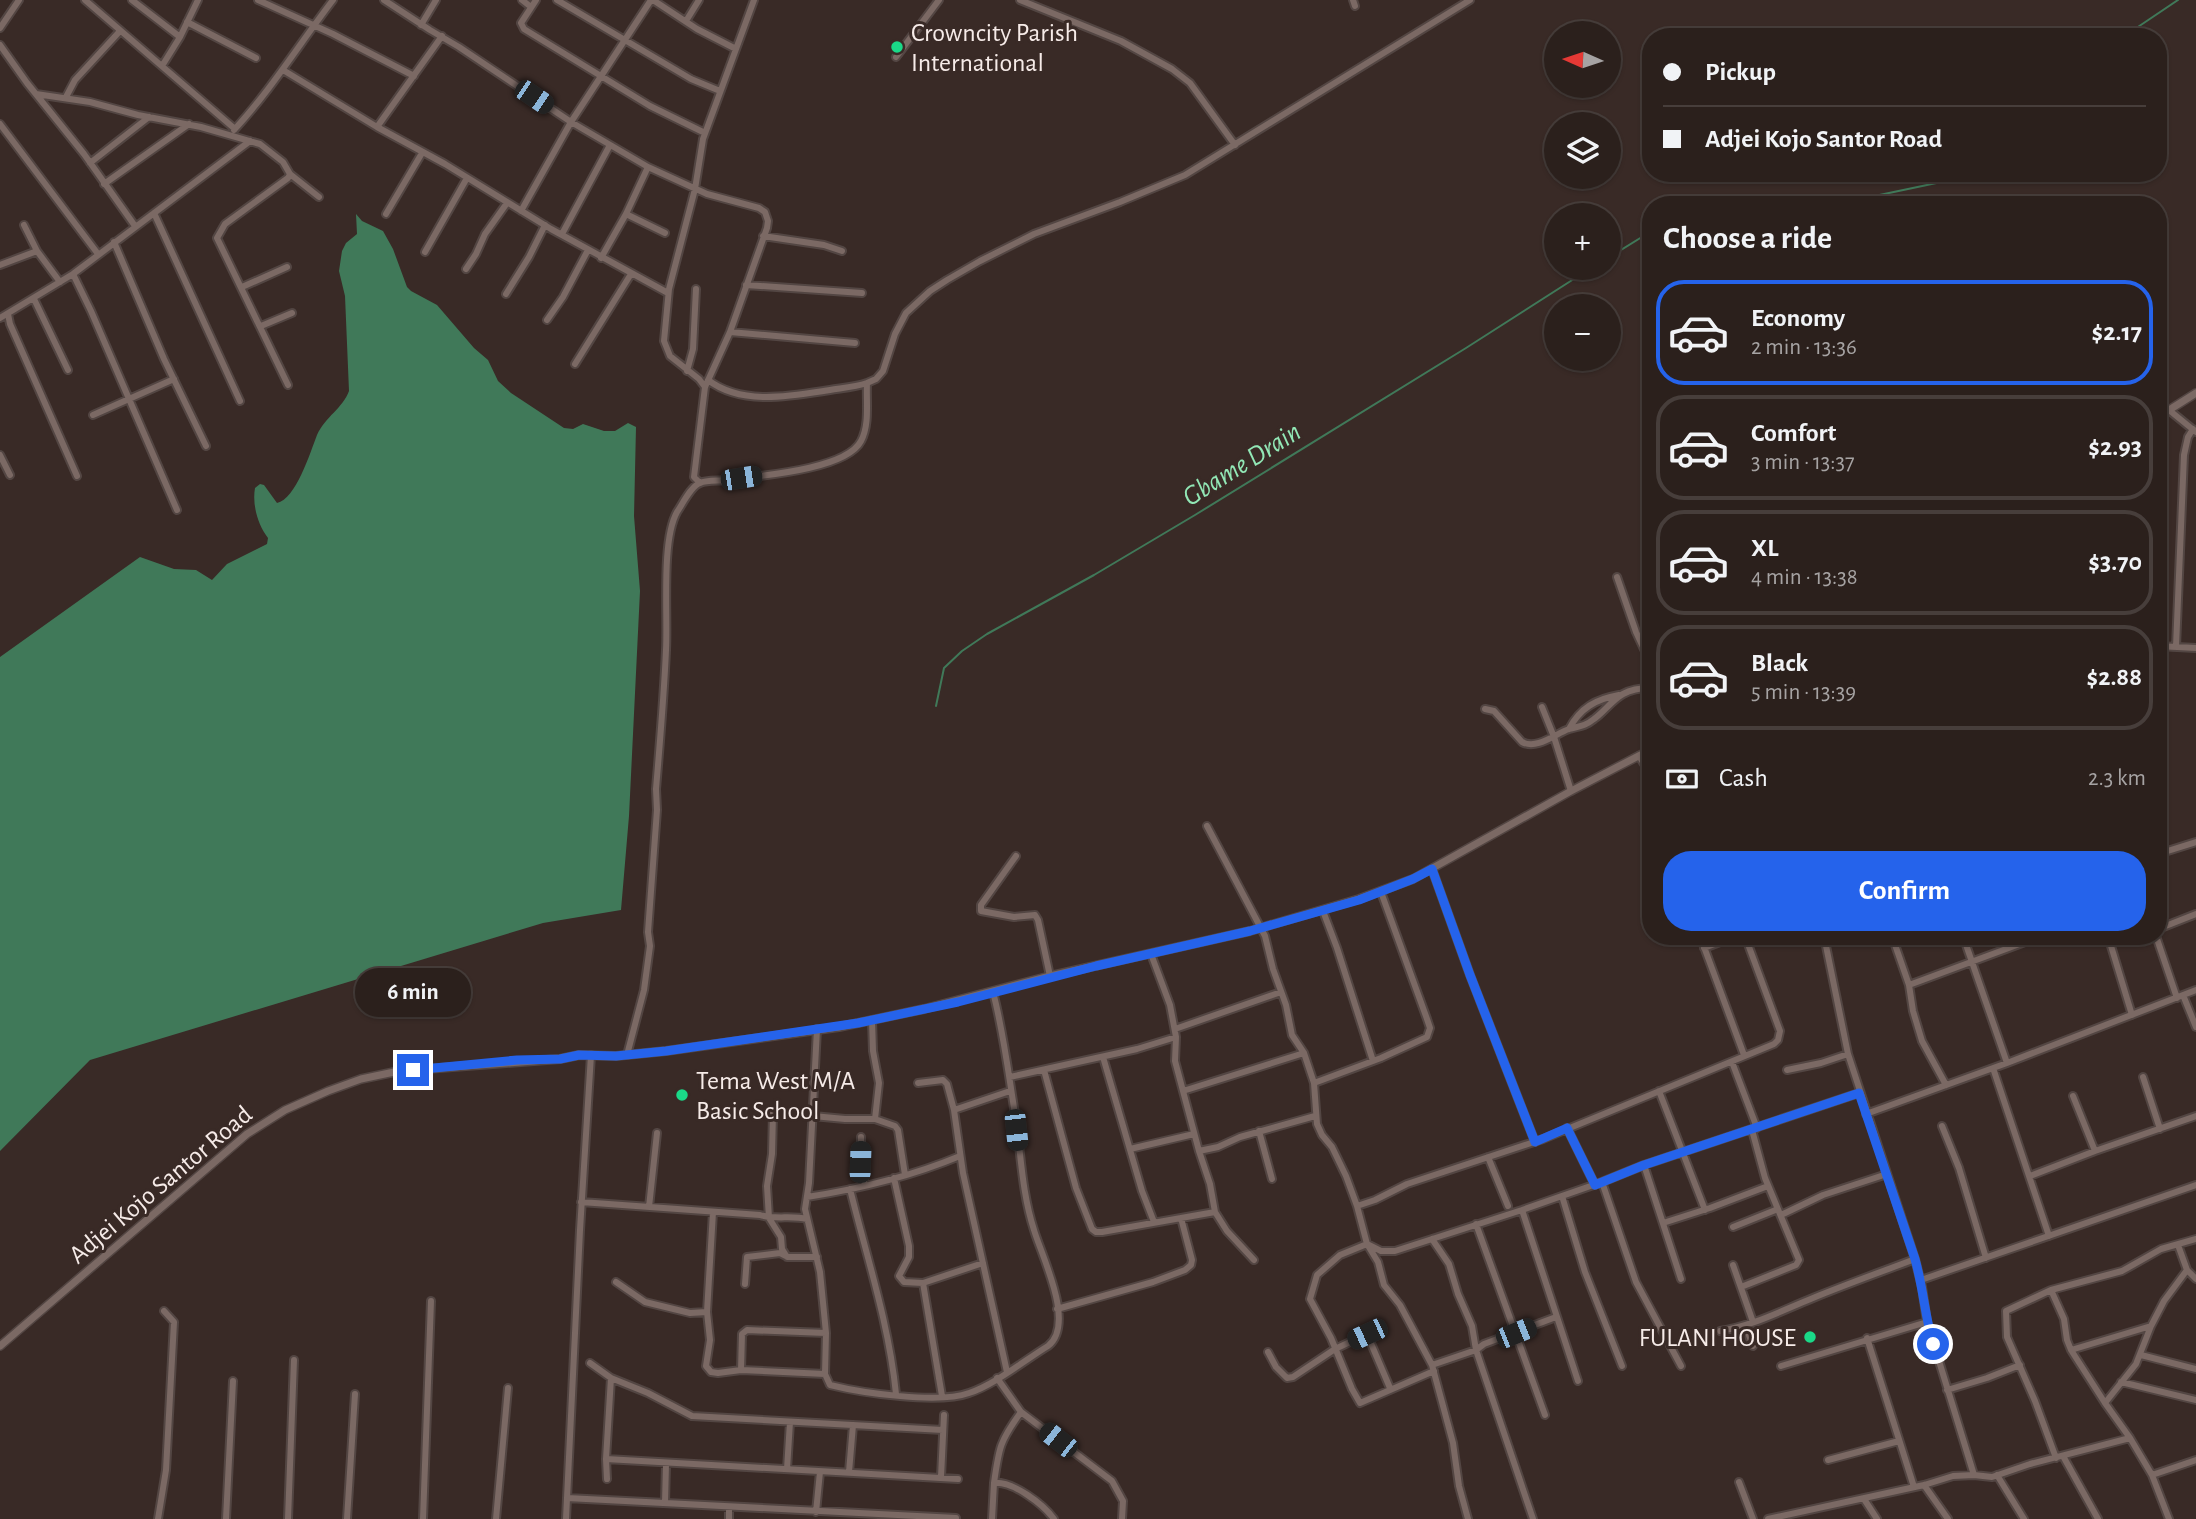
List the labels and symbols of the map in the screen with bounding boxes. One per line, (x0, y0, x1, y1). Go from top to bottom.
place label: Crowncity Parish International (911, 20, 1078, 76)
north arrow (1544, 21, 1620, 98)
marker: Crowncity Parish International (889, 39, 905, 55)
car (511, 77, 558, 117)
water label: Gbame Drain (1178, 418, 1306, 512)
car (719, 464, 764, 492)
callout: 6 min (355, 968, 471, 1018)
route end (397, 1054, 429, 1086)
place label: Tema West M/A Basic School (696, 1068, 855, 1124)
marker: Tema West M/A Basic School (674, 1087, 690, 1103)
street label: Adjei Kojo Santor Road (64, 1101, 257, 1269)
car (1004, 1108, 1029, 1152)
car (849, 1141, 872, 1183)
car (1493, 1315, 1540, 1351)
car (1344, 1316, 1391, 1352)
place label: FULANI HOUSE (1639, 1325, 1796, 1351)
route start (1917, 1328, 1949, 1360)
marker: FULANI HOUSE (1802, 1329, 1818, 1345)
car (1035, 1419, 1082, 1461)

